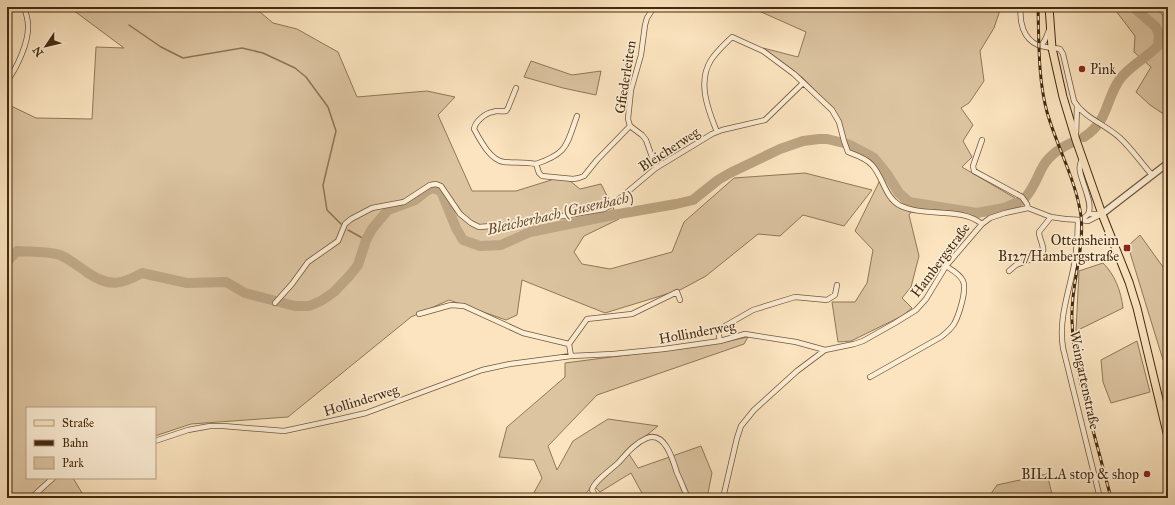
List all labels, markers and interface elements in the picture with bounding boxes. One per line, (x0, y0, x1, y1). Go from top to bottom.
north arrow (26, 26, 66, 66)
street label: Gfiederleiten (611, 39, 640, 115)
text: N (30, 43, 46, 59)
place label: Pink (1090, 61, 1116, 78)
marker: Pink (1077, 64, 1087, 74)
street label: Bleicherweg (636, 123, 703, 175)
water label: Bleicherbach (Gusenbach) (484, 187, 635, 240)
street label: Hambergstraße (907, 220, 974, 301)
place label: Ottensheim B127/Hambergstraße (998, 232, 1119, 265)
marker: Ottensheim B127/Hambergstraße (1122, 243, 1132, 253)
street label: Hollinderweg (657, 317, 737, 348)
street label: Weingartenstraße (1066, 329, 1103, 431)
street label: Hollinderweg (322, 381, 401, 420)
legend (26, 407, 156, 479)
text: Straße (62, 416, 94, 430)
text: Bahn (62, 436, 89, 450)
text: Park (62, 456, 84, 470)
place label: BILLA stop & shop (1021, 466, 1139, 483)
marker: BILLA stop & shop (1142, 469, 1152, 479)

